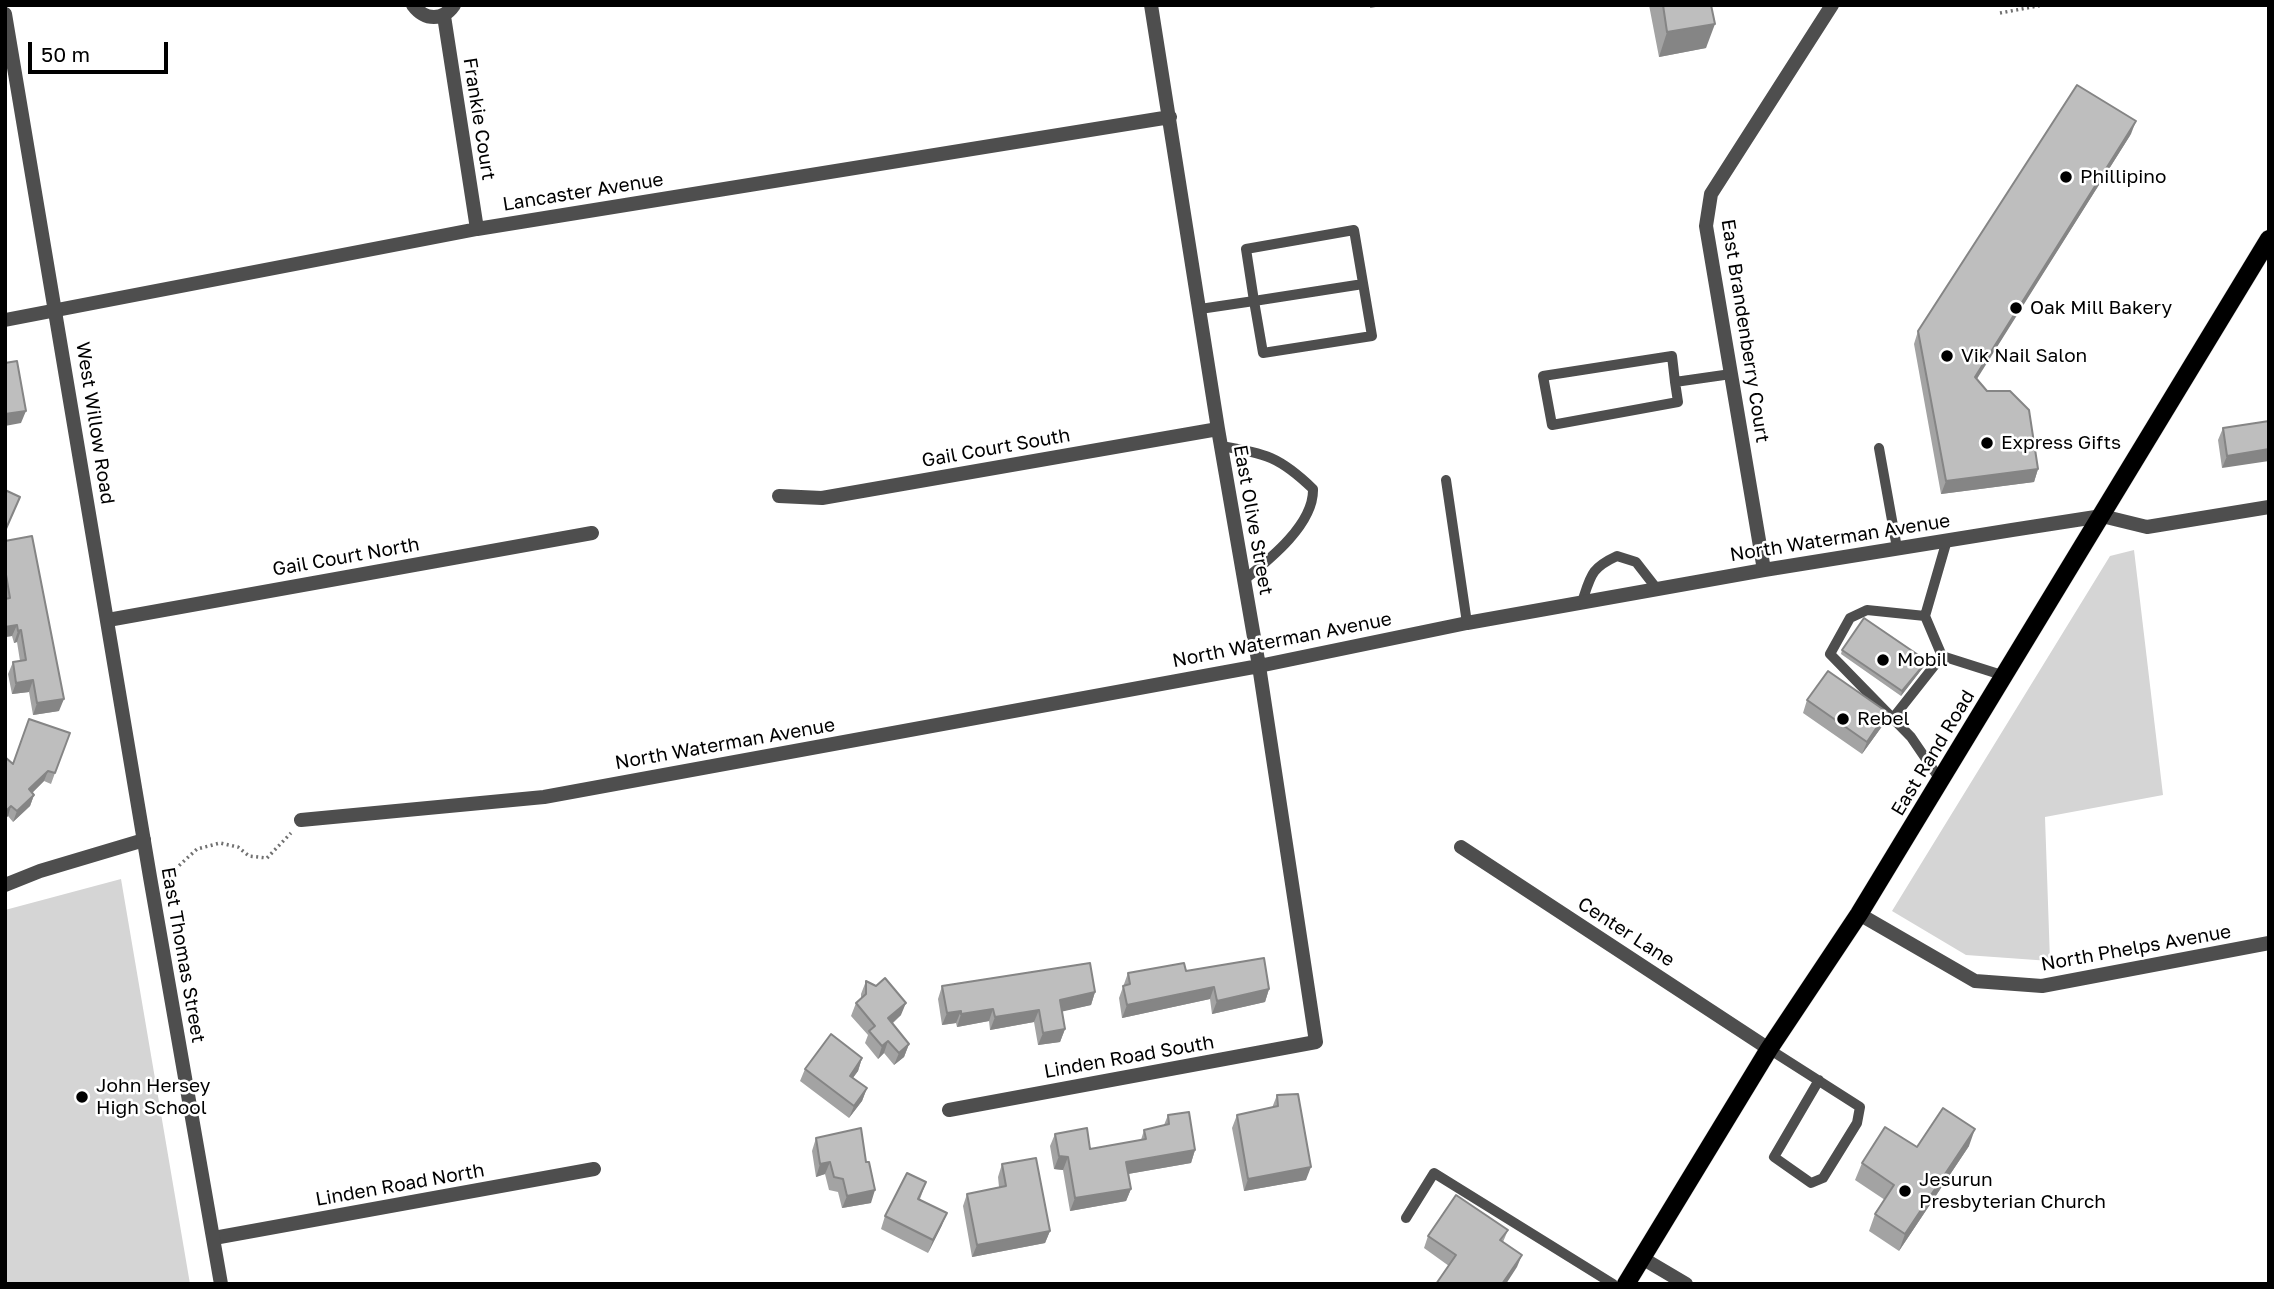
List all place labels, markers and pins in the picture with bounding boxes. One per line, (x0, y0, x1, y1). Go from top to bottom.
place label: Phillipino (2080, 166, 2166, 188)
marker: Phillipino (2058, 169, 2074, 185)
place label: Oak Mill Bakery (2030, 297, 2172, 319)
marker: Oak Mill Bakery (2008, 300, 2024, 316)
place label: Vik Nail Salon (1961, 345, 2087, 367)
marker: Vik Nail Salon (1939, 348, 1955, 364)
place label: Express Gifts (2001, 432, 2121, 454)
marker: Express Gifts (1979, 435, 1995, 451)
place label: Mobil (1897, 649, 1948, 671)
marker: Mobil (1875, 652, 1891, 668)
place label: Rebel (1857, 708, 1910, 730)
marker: Rebel (1835, 711, 1851, 727)
place label: John Hersey High School (96, 1075, 210, 1119)
marker: John Hersey High School (74, 1089, 90, 1105)
place label: Jesurun Presbyterian Church (1919, 1169, 2106, 1213)
marker: Jesurun Presbyterian Church (1897, 1183, 1913, 1199)

